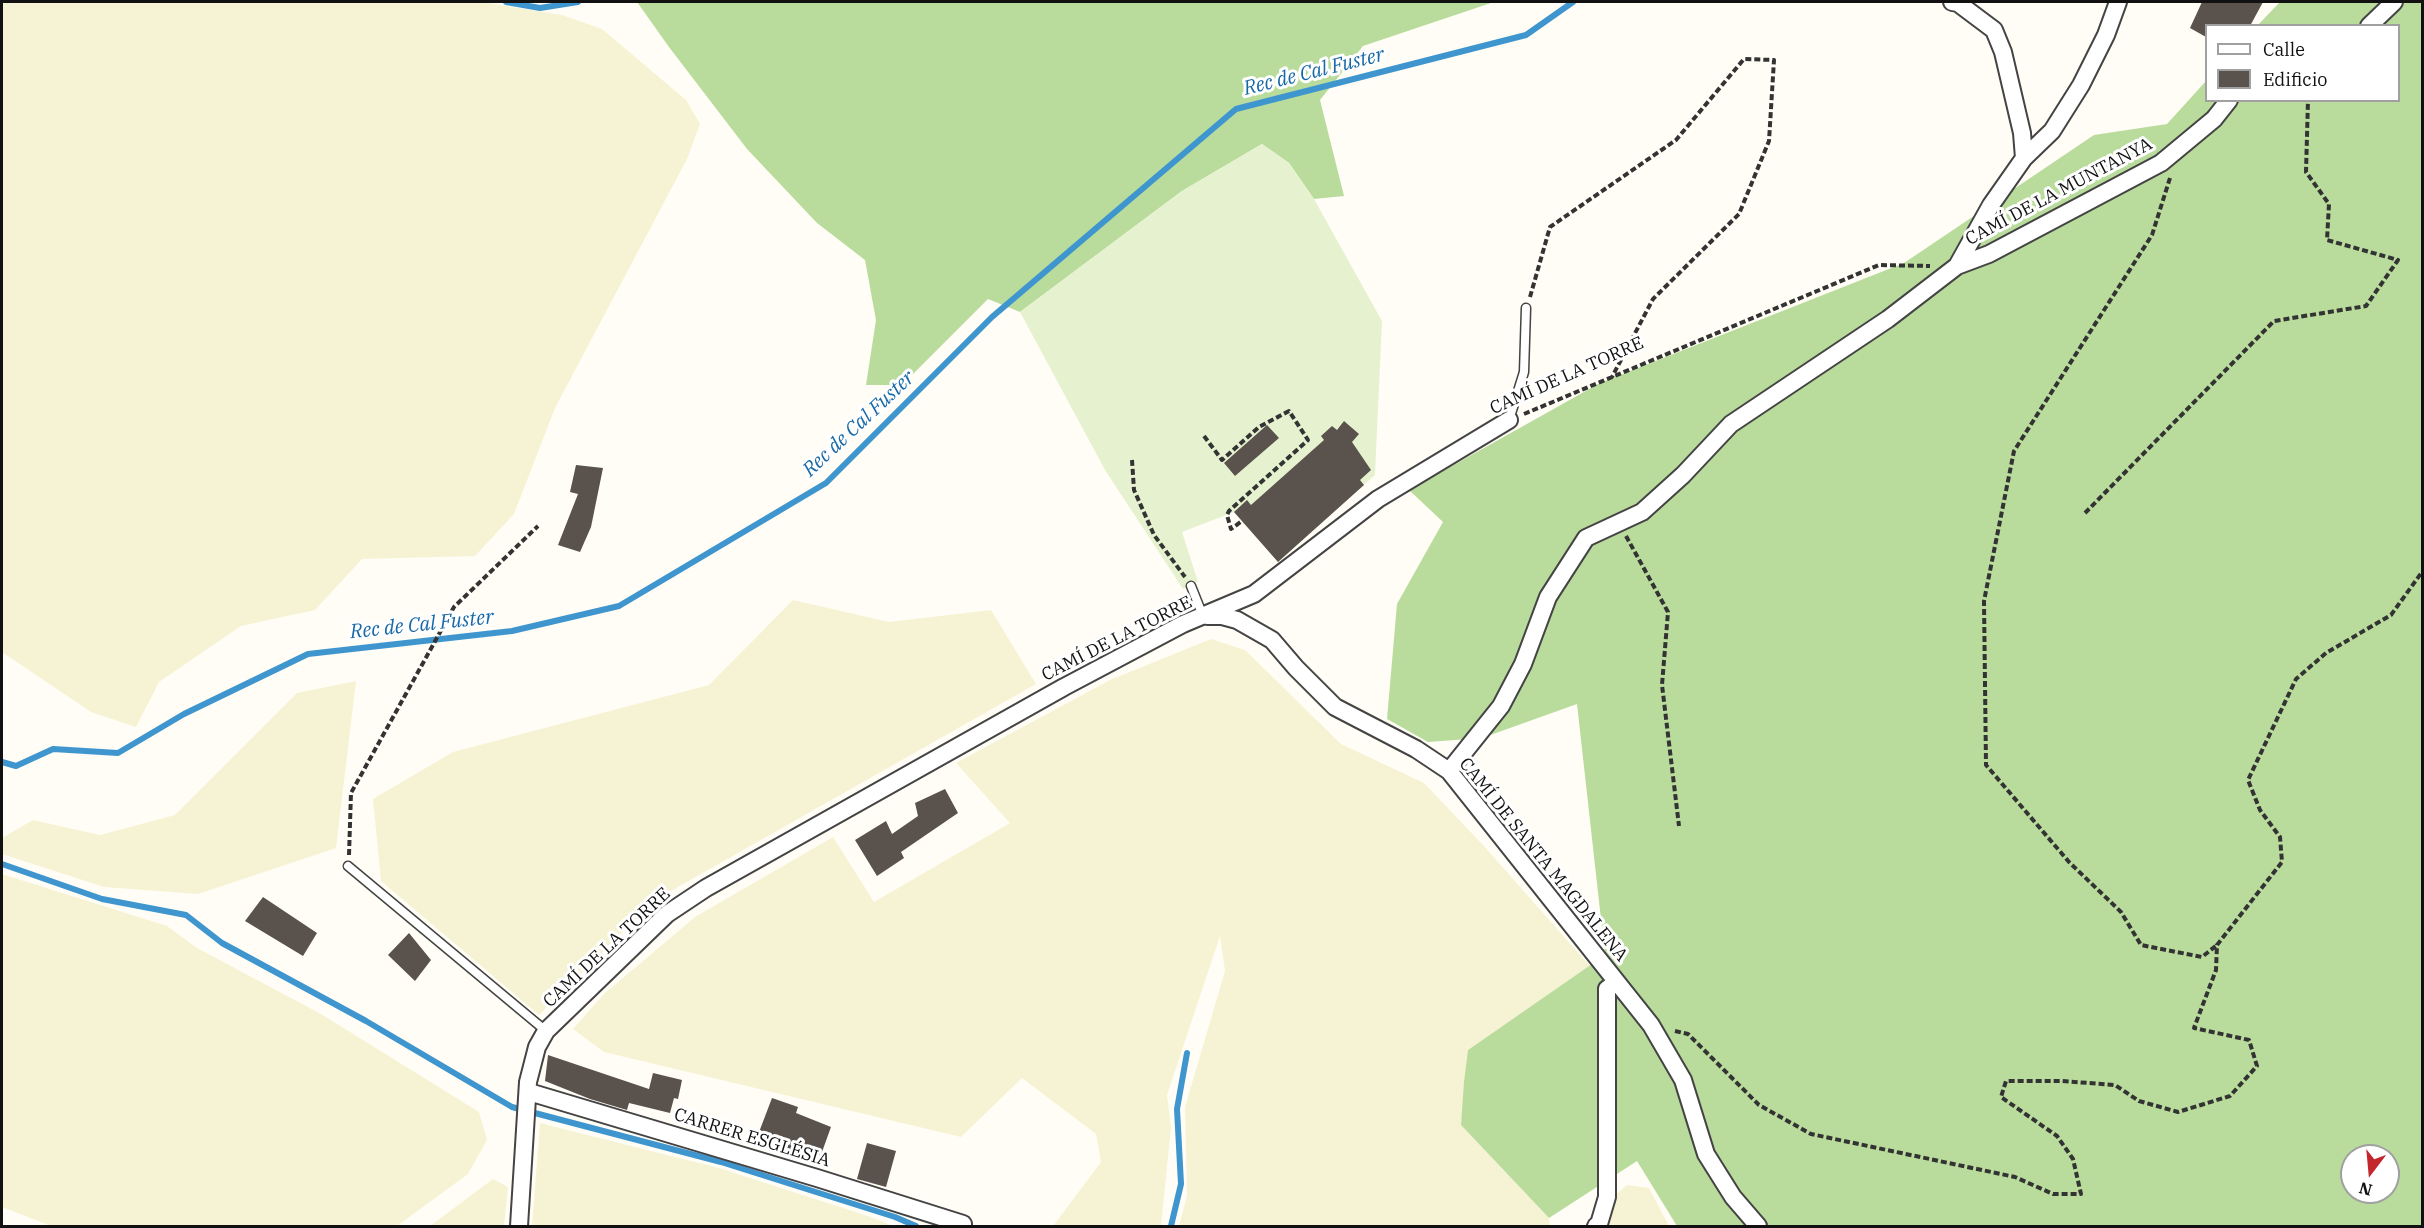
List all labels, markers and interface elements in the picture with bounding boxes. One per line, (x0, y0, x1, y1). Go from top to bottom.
legend (2205, 24, 2400, 102)
text: Calle (2263, 38, 2305, 61)
water label: Rec de Cal Fuster (1241, 43, 1387, 101)
text: Edificio (2263, 68, 2327, 91)
street label: CAMÍ DE LA MUNTANYA (1962, 134, 2156, 250)
street label: CAMÍ DE LA TORRE (1487, 332, 1647, 420)
water label: Rec de Cal Fuster (798, 366, 920, 482)
street label: CAMÍ DE LA TORRE (1038, 592, 1196, 686)
water label: Rec de Cal Fuster (349, 606, 495, 644)
street label: CAMÍ DE SANTA MAGDALENA (1454, 754, 1632, 966)
street label: CAMÍ DE LA TORRE (539, 884, 675, 1012)
street label: CARRER ESGLÉSIA (671, 1104, 833, 1172)
north arrow (2340, 1144, 2400, 1204)
text: N (2357, 1178, 2374, 1201)

